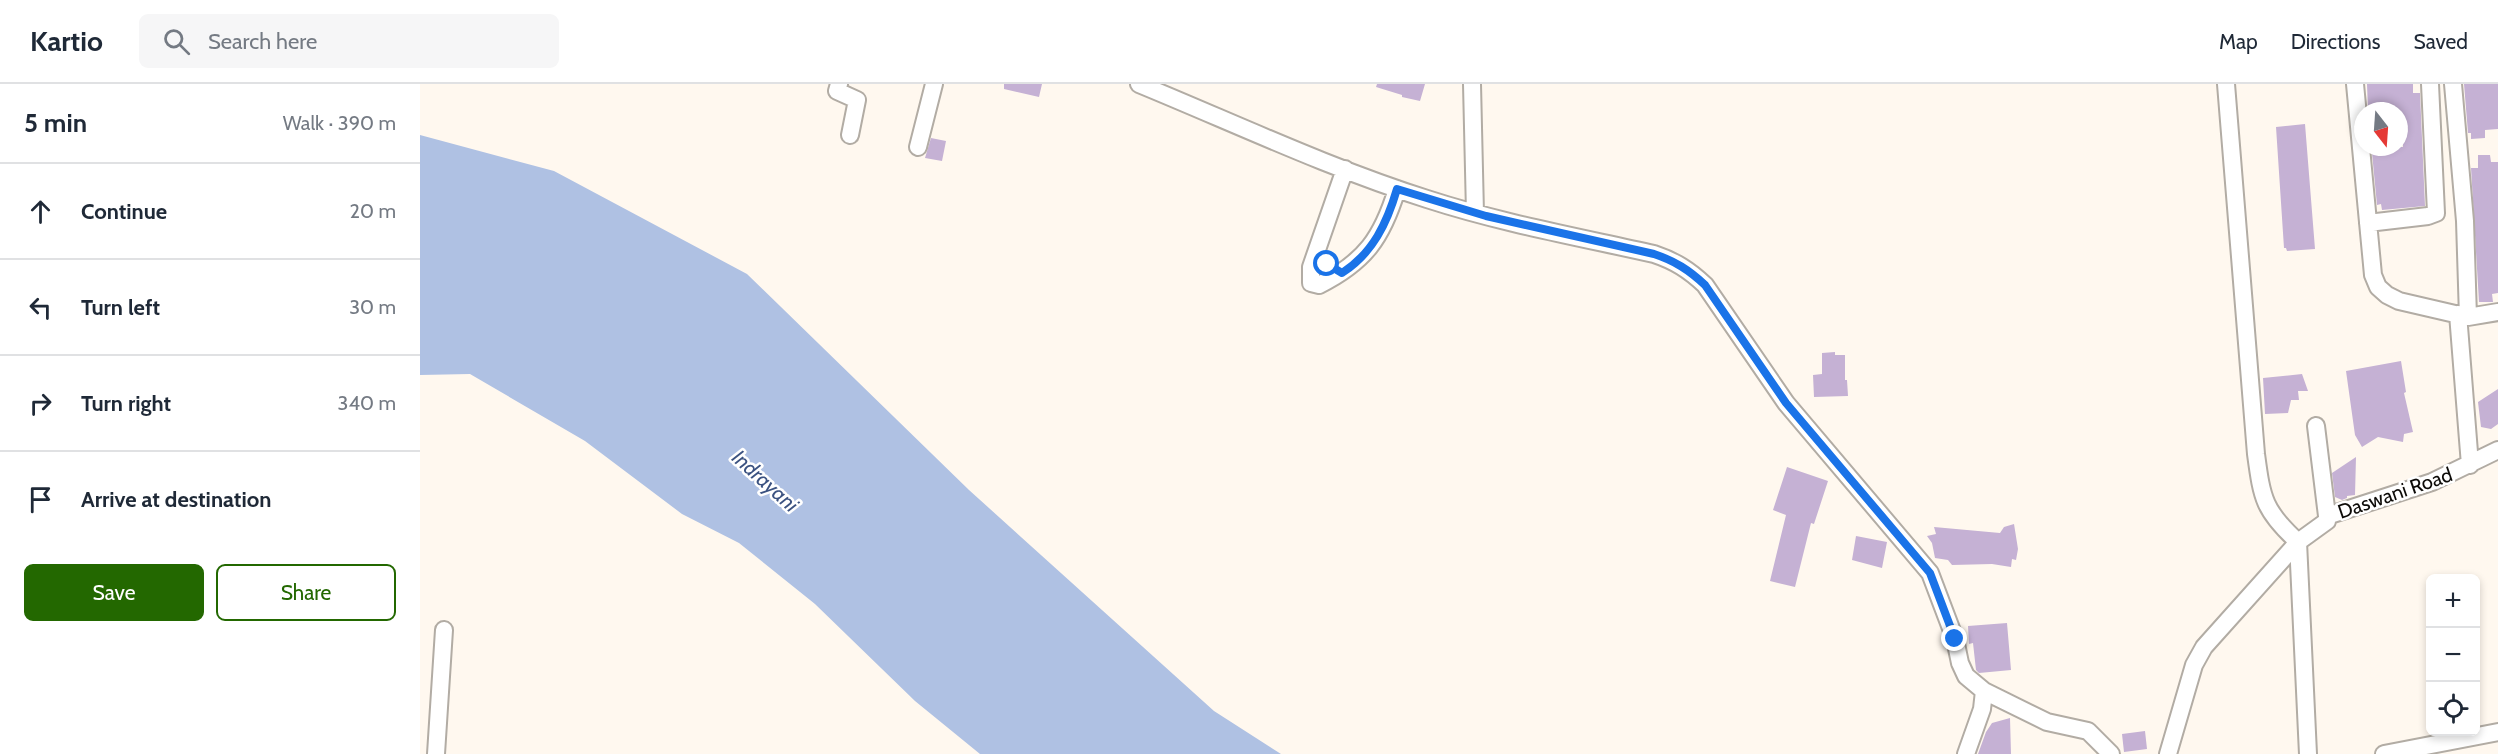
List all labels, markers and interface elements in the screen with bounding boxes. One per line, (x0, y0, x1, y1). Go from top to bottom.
search box (139, 14, 559, 68)
text: Kartio (30, 24, 103, 58)
icon: search (160, 25, 193, 58)
text: Search here (208, 28, 317, 55)
text: Map (2219, 29, 2258, 54)
text: Directions (2291, 29, 2380, 54)
text: Saved (2413, 29, 2468, 54)
north arrow (2354, 102, 2408, 156)
text: 5 min (24, 107, 87, 139)
text: Walk · 390 m (283, 111, 396, 135)
icon: ahead (24, 195, 57, 228)
text: Continue (81, 198, 167, 225)
text: 20 m (350, 199, 396, 223)
route start (1313, 250, 1339, 276)
icon: left (24, 291, 57, 324)
text: Turn left (81, 294, 160, 321)
text: 30 m (349, 295, 396, 319)
icon: right (24, 387, 57, 420)
text: Turn right (81, 390, 171, 417)
text: 340 m (338, 391, 396, 415)
water label: Indrayani (727, 444, 804, 517)
street label: Daswani Road (2335, 462, 2455, 524)
icon: arrive (24, 483, 57, 516)
text: Arrive at destination (81, 486, 271, 513)
button: Save (24, 564, 204, 621)
button: Share (216, 564, 396, 621)
map controls (2426, 574, 2480, 736)
button: + (2426, 574, 2480, 628)
route end (1941, 625, 1967, 651)
button: − (2426, 628, 2480, 682)
button: locate (2426, 682, 2480, 736)

